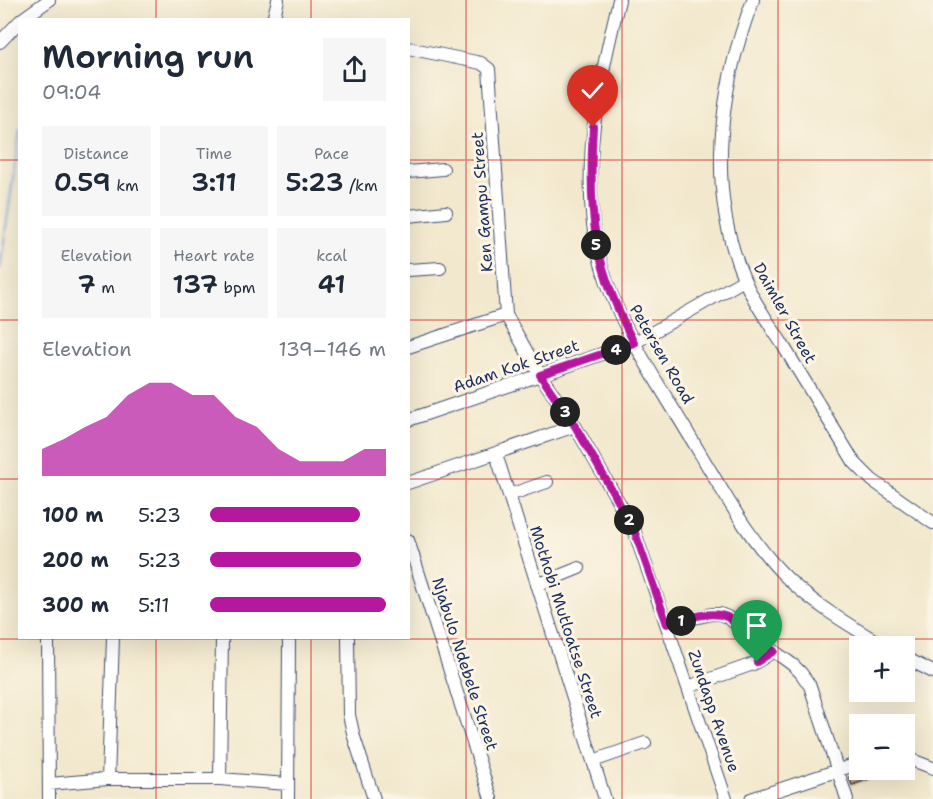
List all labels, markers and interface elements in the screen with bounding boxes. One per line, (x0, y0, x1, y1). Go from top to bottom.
text: Morning run (42, 34, 254, 79)
button: share (323, 38, 386, 101)
pin (567, 65, 618, 127)
icon: check (576, 74, 609, 107)
text: 09:04 (42, 79, 101, 105)
street label: Ken Gampu Street (467, 131, 497, 273)
text: Distance (64, 143, 129, 164)
text: Time (196, 143, 232, 164)
text: Pace (314, 143, 349, 164)
text: 0.59 (54, 164, 111, 199)
text: 3:11 (191, 164, 237, 199)
text: 5:23 (286, 164, 344, 199)
text: km (111, 175, 139, 196)
text: /km (344, 175, 378, 196)
pin: 5 (581, 230, 611, 260)
text: 5 (591, 234, 601, 255)
text: Elevation (61, 245, 132, 266)
text: Heart rate (173, 245, 255, 266)
text: kcal (316, 245, 347, 266)
street label: Daimler Street (749, 259, 821, 367)
text: 7 (78, 266, 96, 301)
text: 137 (172, 266, 218, 301)
text: 41 (318, 266, 346, 301)
text: m (96, 277, 115, 298)
text: bpm (218, 277, 256, 298)
street label: Petersen Road (625, 300, 699, 408)
street label: Adam Kok Street (450, 335, 582, 397)
pin: 4 (601, 335, 631, 365)
text: Elevation (42, 336, 132, 362)
text: 139–146 m (279, 336, 386, 362)
text: 4 (610, 339, 622, 360)
pin: 3 (550, 397, 580, 427)
text: 3 (559, 401, 571, 422)
text: 100 m (42, 502, 104, 528)
text: 5:23 (138, 502, 181, 528)
pin: 2 (614, 505, 644, 535)
text: 2 (623, 509, 635, 530)
street label: Mothobi Mutloatse Street (525, 523, 607, 721)
text: 200 m (42, 547, 109, 573)
text: 5:23 (138, 547, 181, 573)
street label: Njabulo Ndebele Street (427, 575, 503, 753)
text: 300 m (42, 592, 109, 618)
text: 5:11 (138, 592, 170, 618)
pin (731, 600, 782, 662)
pin: 1 (666, 606, 696, 636)
icon: arrive (740, 609, 773, 642)
text: 1 (677, 610, 685, 631)
map controls (849, 636, 915, 780)
button: + (849, 636, 915, 702)
street label: Zundapp Avenue (683, 647, 745, 775)
button: − (849, 714, 915, 780)

